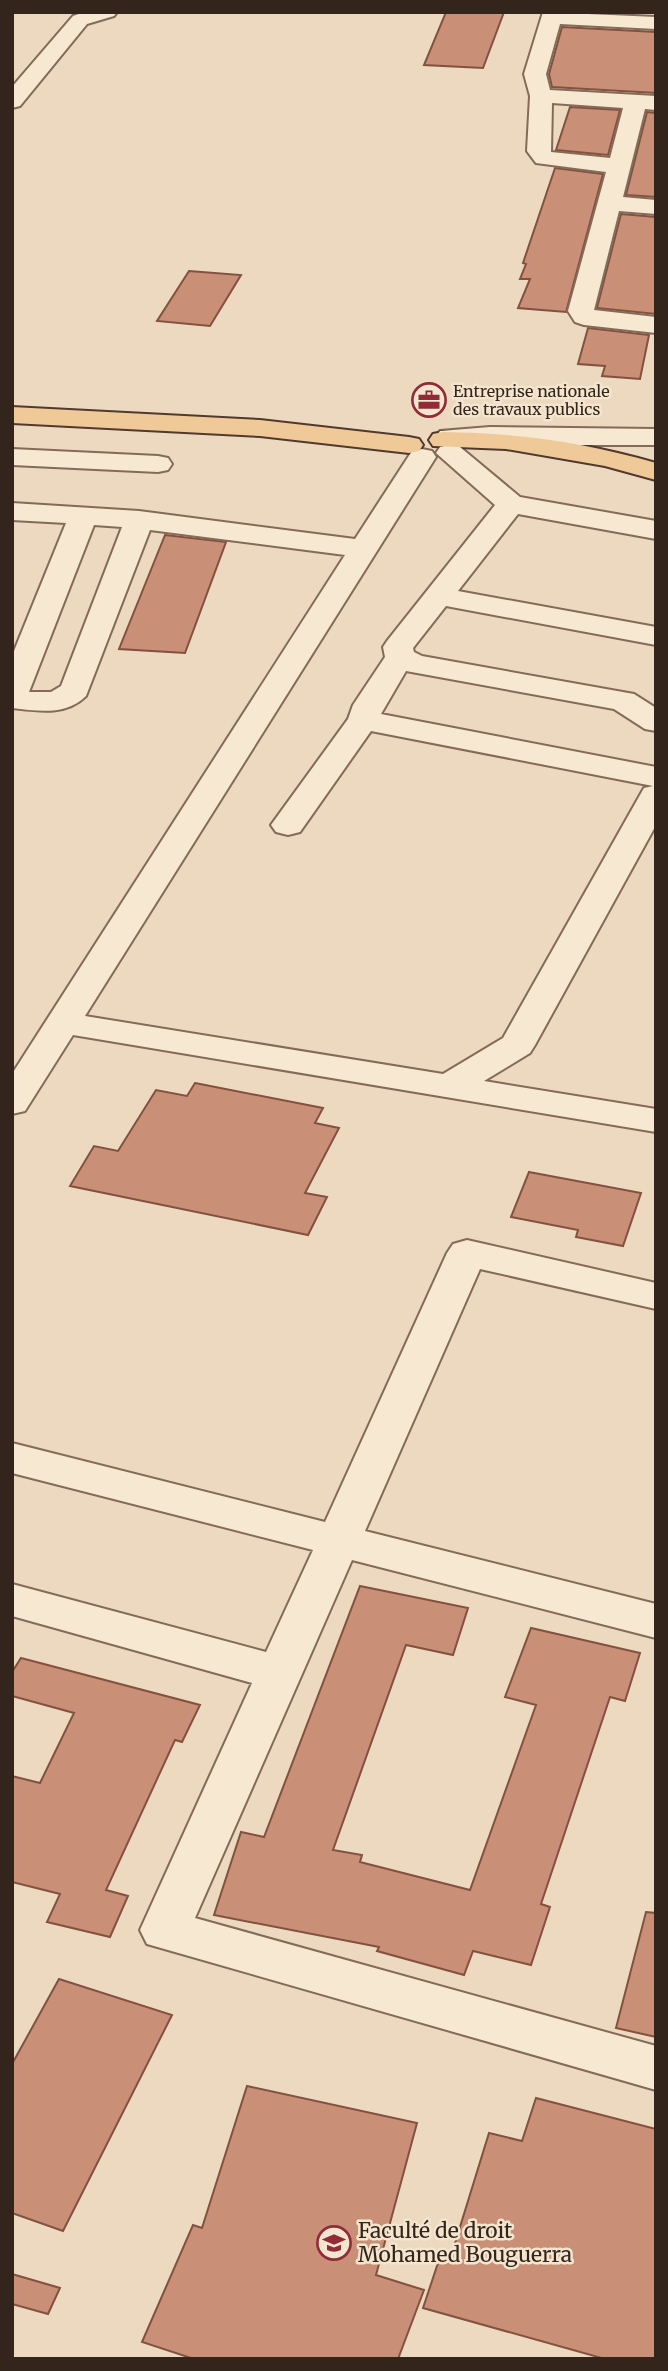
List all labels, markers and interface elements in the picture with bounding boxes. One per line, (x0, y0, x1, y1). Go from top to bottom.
office icon: Entreprise nationale des travaux publics (410, 381, 448, 419)
place label: Entreprise nationale des travaux publics (453, 381, 610, 419)
place label: Faculté de droit Mohamed Bouguerra (358, 2217, 572, 2268)
school or university icon: Faculté de droit Mohamed Bouguerra (315, 2224, 353, 2262)

